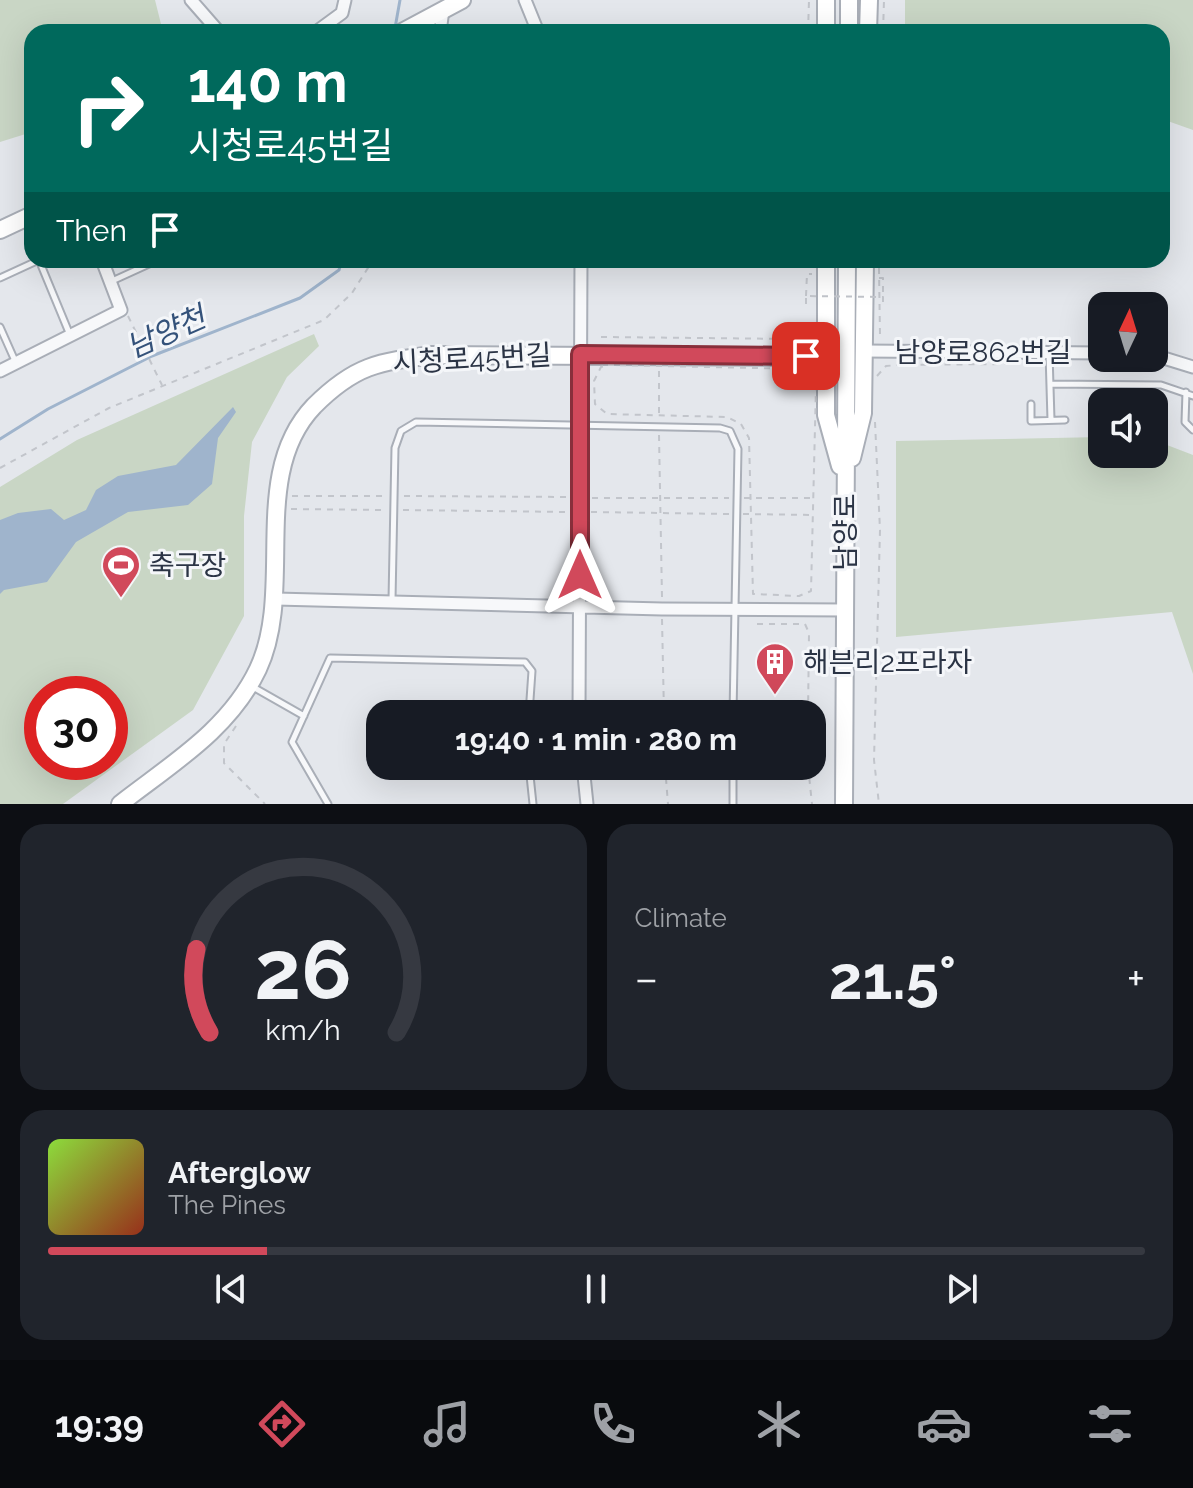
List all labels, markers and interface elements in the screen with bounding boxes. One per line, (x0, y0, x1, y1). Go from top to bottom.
text: 140 m (188, 49, 348, 115)
icon: right (56, 56, 160, 160)
text: 시청로45번길 (188, 124, 393, 166)
icon: arrive (143, 208, 187, 252)
text: Then (56, 213, 127, 248)
north arrow (1088, 292, 1168, 372)
map controls (1088, 292, 1168, 468)
water label: 남양천 (121, 298, 214, 365)
pin (772, 322, 840, 390)
icon: arrive (784, 334, 828, 378)
street label: 남양로862번길 (895, 336, 1071, 369)
street label: 시청로45번길 (392, 338, 552, 380)
button: sound (1088, 388, 1168, 468)
street label: 남양로 (829, 493, 862, 571)
position arrow (538, 533, 622, 617)
sports icon: 축구장 (100, 544, 142, 599)
place label: 축구장 (149, 549, 226, 582)
building icon: 해븐리2프라자 (754, 641, 796, 696)
place label: 해븐리2프라자 (803, 646, 972, 679)
speed limit sign: 30 (24, 676, 128, 780)
text: 19:40 · 1 min · 280 m (455, 722, 737, 757)
text: Climate (635, 903, 727, 933)
text: 26 (255, 921, 352, 1018)
text: 21.5° (829, 943, 956, 1013)
text: − (635, 953, 658, 1004)
text: + (1127, 953, 1145, 1004)
text: km/h (266, 1013, 341, 1047)
text: Afterglow (168, 1155, 311, 1190)
text: The Pines (168, 1190, 286, 1220)
icon: previous (209, 1267, 253, 1311)
icon: pause (574, 1267, 618, 1311)
icon: next (940, 1267, 984, 1311)
icon: directions (254, 1396, 310, 1452)
icon: music (419, 1396, 475, 1452)
icon: phone (585, 1396, 641, 1452)
icon: climate (751, 1396, 807, 1452)
icon: car (916, 1396, 972, 1452)
icon: filters (1082, 1396, 1138, 1452)
text: 19:39 (55, 1403, 144, 1445)

